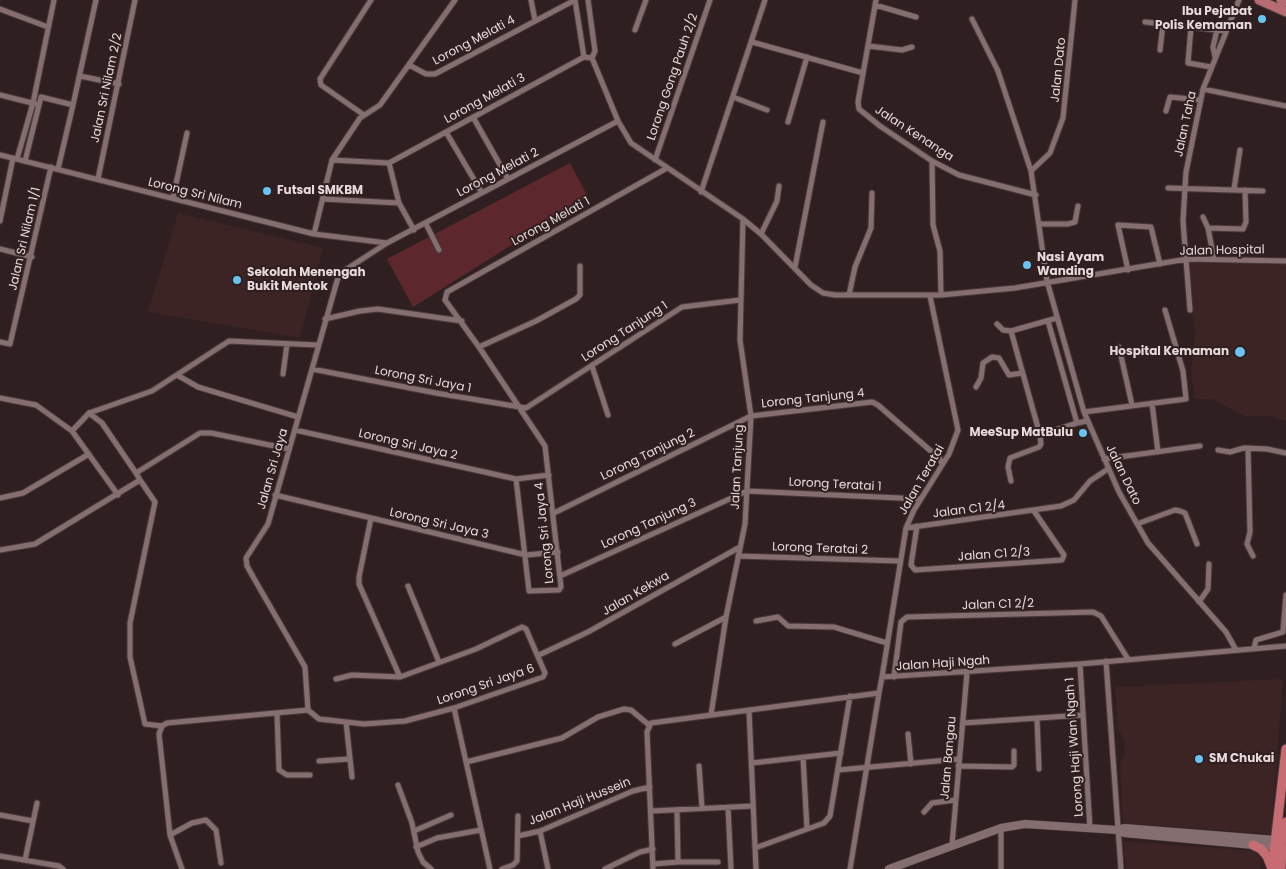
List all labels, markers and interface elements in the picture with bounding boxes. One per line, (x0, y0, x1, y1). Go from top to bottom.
place label: Ibu Pejabat Polis Kemaman (1155, 5, 1252, 33)
street label: Lorong Gong Pauh 2/2 (645, 12, 701, 142)
street label: Lorong Melati 4 (430, 13, 518, 69)
marker: Ibu Pejabat Polis Kemaman (1256, 13, 1268, 25)
street label: Jalan Sri Nilam 2/2 (88, 32, 126, 144)
street label: Jalan Dato (1048, 37, 1070, 103)
street label: Lorong Melati 3 (442, 71, 528, 127)
street label: Jalan Taha (1172, 90, 1200, 158)
street label: Jalan Kenanga (872, 103, 956, 165)
street label: Lorong Melati 2 (455, 145, 541, 201)
street label: Lorong Sri Nilam (146, 175, 244, 213)
place label: Futsal SMKBM (277, 184, 363, 198)
marker: Futsal SMKBM (261, 185, 273, 197)
street label: Jalan Sri Nilam 1/1 (6, 186, 44, 292)
street label: Lorong Melati 1 (509, 195, 593, 249)
street label: Jalan Hospital (1179, 243, 1265, 259)
place label: Nasi Ayam Wanding (1037, 251, 1104, 279)
marker: Nasi Ayam Wanding (1021, 259, 1033, 271)
place label: Sekolah Menengah Bukit Mentok (247, 266, 366, 294)
marker: Sekolah Menengah Bukit Mentok (231, 274, 243, 286)
street label: Lorong Tanjung 1 (579, 299, 671, 365)
place label: Hospital Kemaman (1110, 345, 1229, 359)
marker: Hospital Kemaman (1233, 345, 1247, 359)
street label: Lorong Sri Jaya 1 (373, 364, 473, 396)
street label: Lorong Tanjung 4 (761, 386, 865, 412)
street label: Jalan Tanjung (729, 424, 747, 510)
street label: Lorong Tanjung 2 (599, 426, 697, 484)
place label: MeeSup MatBulu (969, 426, 1073, 440)
street label: Jalan Sri Jaya (255, 427, 291, 511)
street label: Lorong Sri Jaya 2 (357, 427, 459, 463)
marker: MeeSup MatBulu (1077, 427, 1089, 439)
street label: Jalan Teratai (896, 442, 948, 518)
street label: Jalan Dato (1102, 443, 1144, 507)
street label: Lorong Teratai 1 (788, 475, 882, 495)
street label: Lorong Sri Jaya 4 (533, 482, 557, 584)
street label: Lorong Tanjung 3 (599, 496, 699, 552)
street label: Jalan C1 2/4 (932, 498, 1006, 522)
street label: Lorong Sri Jaya 3 (388, 506, 490, 542)
street label: Lorong Teratai 2 (772, 540, 868, 558)
street label: Jalan C1 2/3 (957, 545, 1031, 565)
street label: Jalan Kekwa (600, 569, 672, 619)
street label: Jalan C1 2/2 (962, 597, 1034, 613)
street label: Jalan Haji Ngah (895, 654, 991, 674)
street label: Lorong Sri Jaya 6 (436, 662, 536, 708)
street label: Lorong Haji Wan Ngah 1 (1063, 677, 1087, 817)
street label: Jalan Bangau (938, 716, 960, 800)
place label: SM Chukai (1209, 752, 1274, 766)
marker: SM Chukai (1193, 753, 1205, 765)
street label: Jalan Haji Hussein (527, 775, 633, 829)

